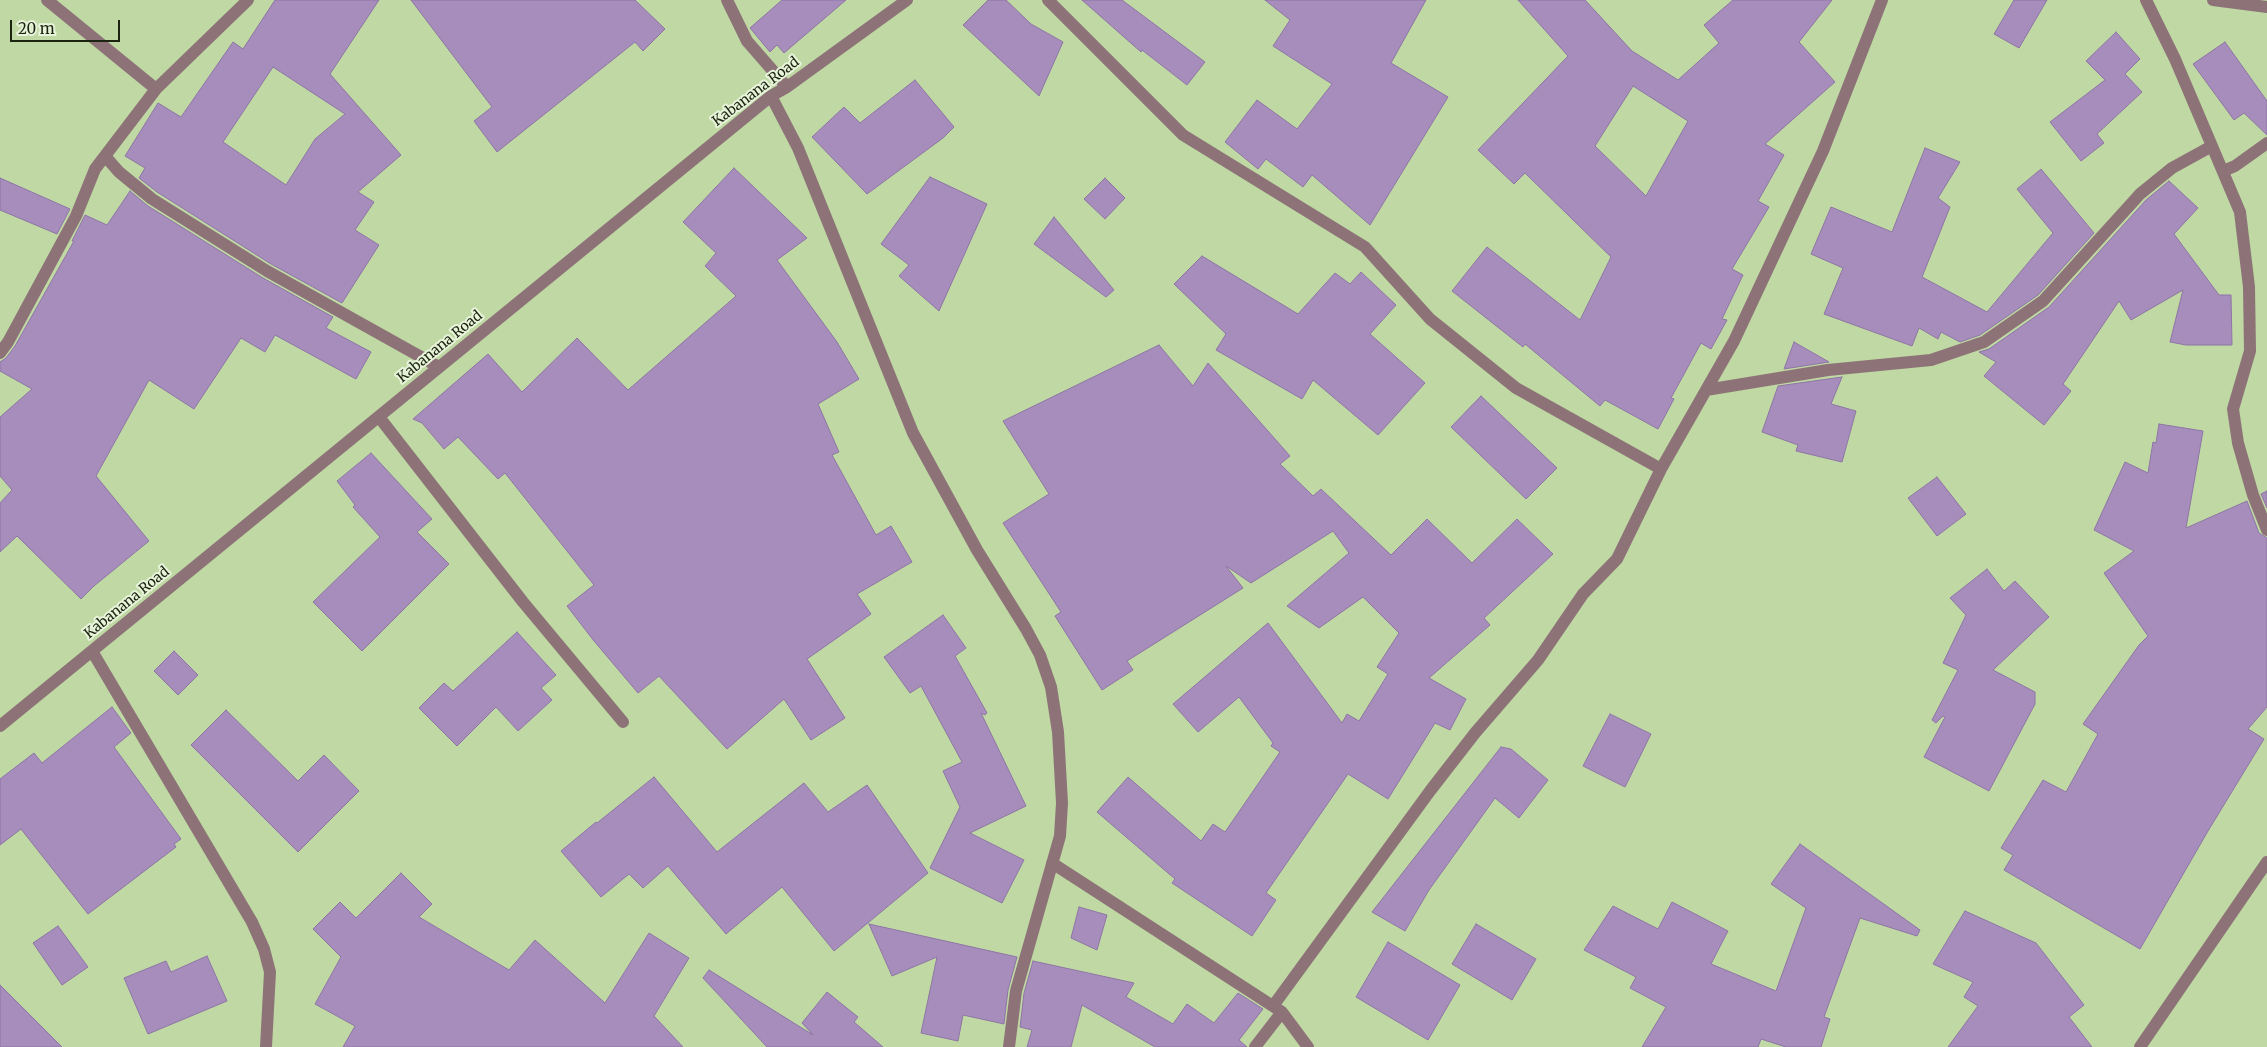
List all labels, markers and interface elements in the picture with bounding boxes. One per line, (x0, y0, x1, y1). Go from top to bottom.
scale bar (12, 10, 122, 42)
text: 20 m (18, 19, 55, 38)
street label: Kabanana Road (709, 54, 803, 130)
street label: Kabanana Road (394, 308, 486, 386)
street label: Kabanana Road (81, 564, 173, 642)

